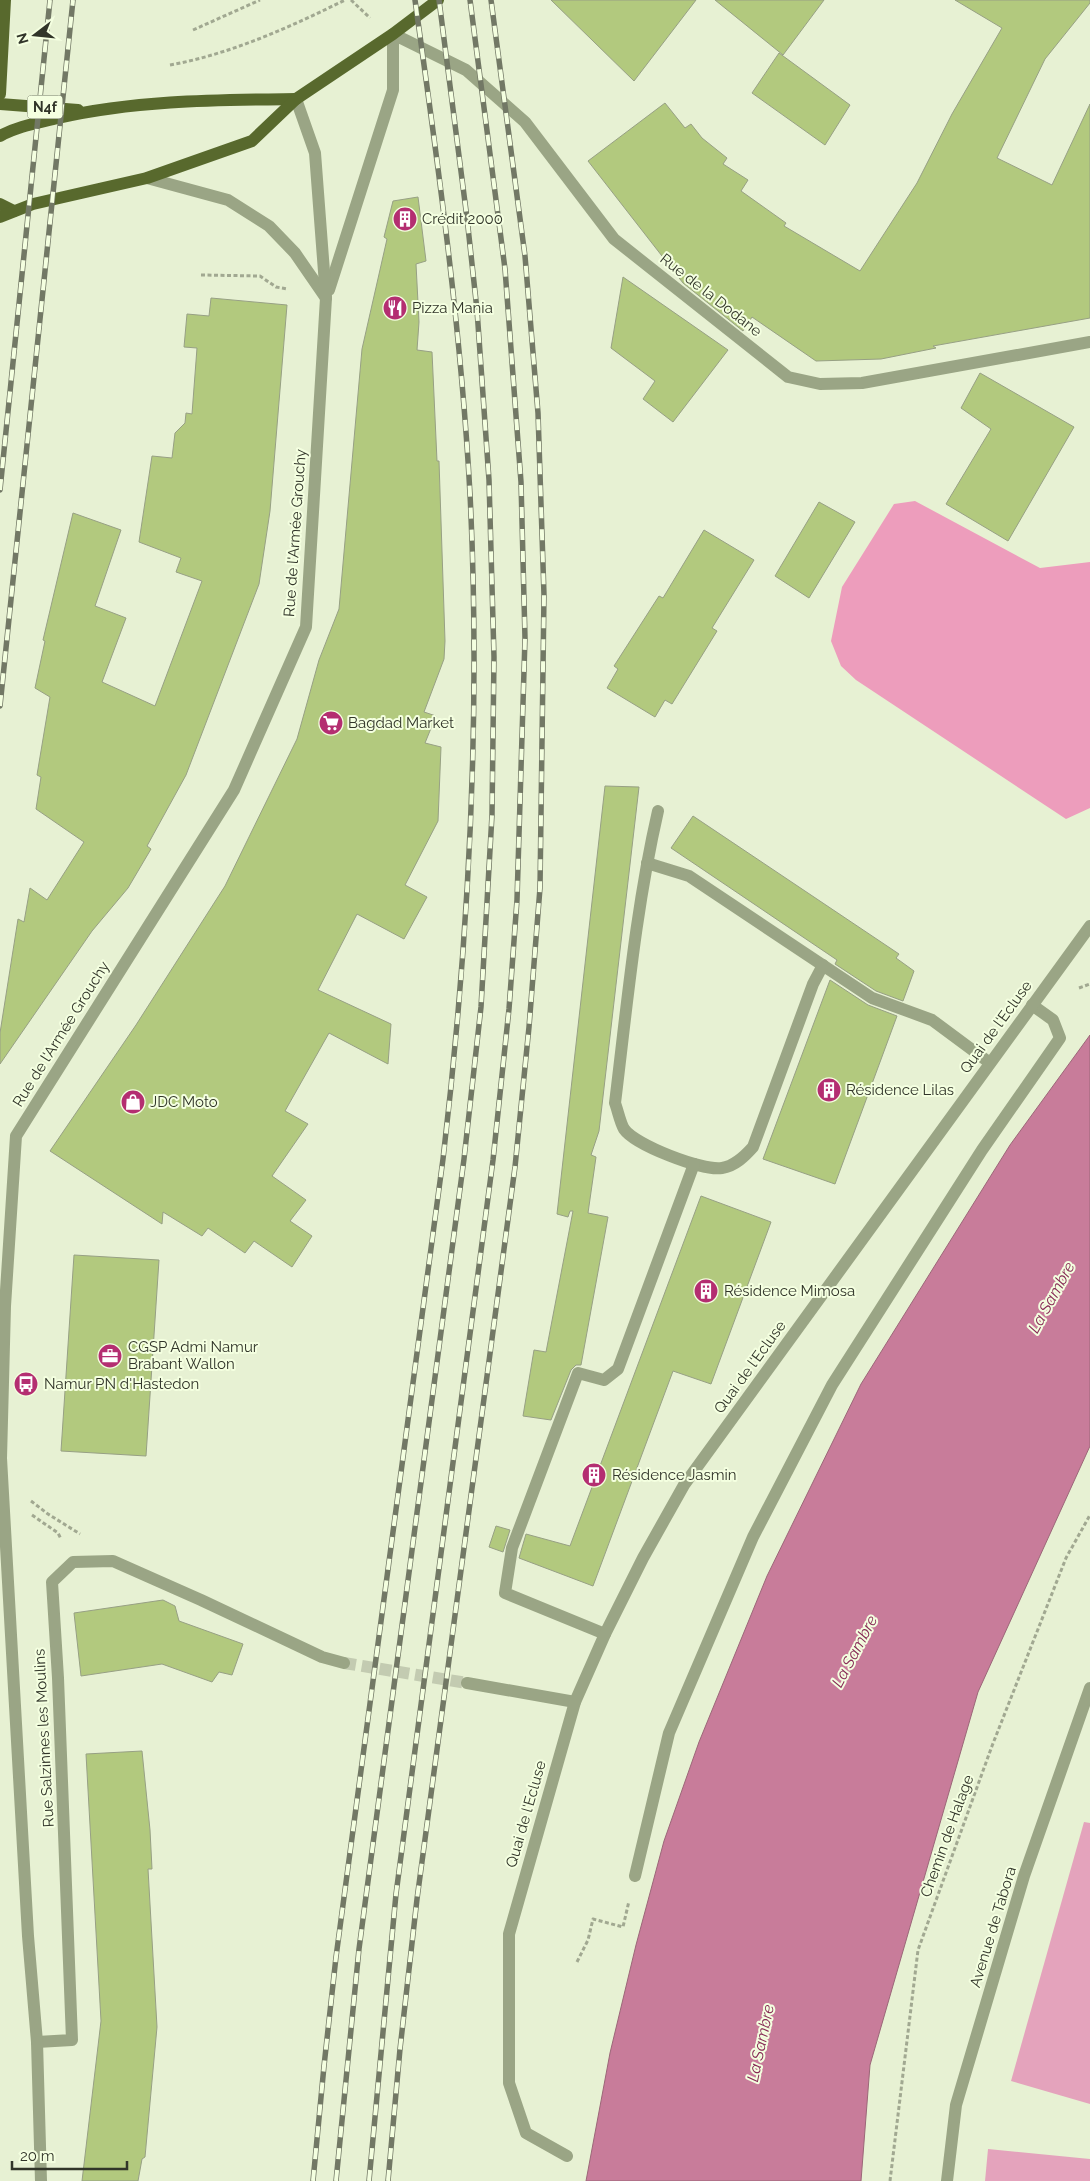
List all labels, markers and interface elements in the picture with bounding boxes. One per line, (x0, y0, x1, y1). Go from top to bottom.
north arrow (10, 10, 60, 60)
text: N (13, 31, 32, 46)
road number: N4f (28, 95, 62, 118)
building icon: Crédit 2000 (392, 206, 418, 232)
place label: Crédit 2000 (422, 210, 503, 228)
street label: Rue de la Dodane (657, 250, 766, 340)
restaurant icon: Pizza Mania (382, 295, 408, 321)
place label: Pizza Mania (412, 299, 493, 317)
street label: Rue de l'Armée Grouchy (280, 448, 310, 618)
supermarket icon: Bagdad Market (318, 710, 344, 736)
place label: Bagdad Market (348, 714, 454, 732)
street label: Rue de l'Armée Grouchy (9, 958, 113, 1110)
street label: Quai de l'Ecluse (956, 977, 1036, 1077)
building icon: Résidence Lilas (816, 1077, 842, 1103)
place label: Résidence Lilas (846, 1081, 954, 1099)
shop icon: JDC Moto (120, 1089, 146, 1115)
place label: JDC Moto (150, 1093, 218, 1111)
water label: La Sambre (1024, 1258, 1079, 1336)
building icon: Résidence Mimosa (693, 1278, 719, 1304)
place label: Résidence Mimosa (724, 1282, 855, 1300)
street label: Quai de l'Ecluse (710, 1317, 790, 1417)
place label: CGSP Admi Namur Brabant Wallon (128, 1338, 259, 1373)
office icon: CGSP Admi Namur Brabant Wallon (97, 1343, 123, 1369)
bus stop icon: Namur PN d'Hastedon (13, 1371, 39, 1397)
place label: Namur PN d'Hastedon (44, 1375, 199, 1393)
building icon: Résidence Jasmin (581, 1462, 607, 1488)
place label: Résidence Jasmin (612, 1466, 736, 1484)
water label: La Sambre (828, 1612, 881, 1690)
street label: Rue Salzinnes les Moulins (30, 1648, 58, 1828)
street label: Quai de l'Ecluse (502, 1758, 550, 1870)
street label: Chemin de Halage (916, 1772, 978, 1900)
street label: Avenue de Tabora (966, 1864, 1020, 1990)
water label: La Sambre (743, 2002, 778, 2083)
scale bar (12, 2138, 128, 2170)
text: 20 m (20, 2147, 55, 2165)

